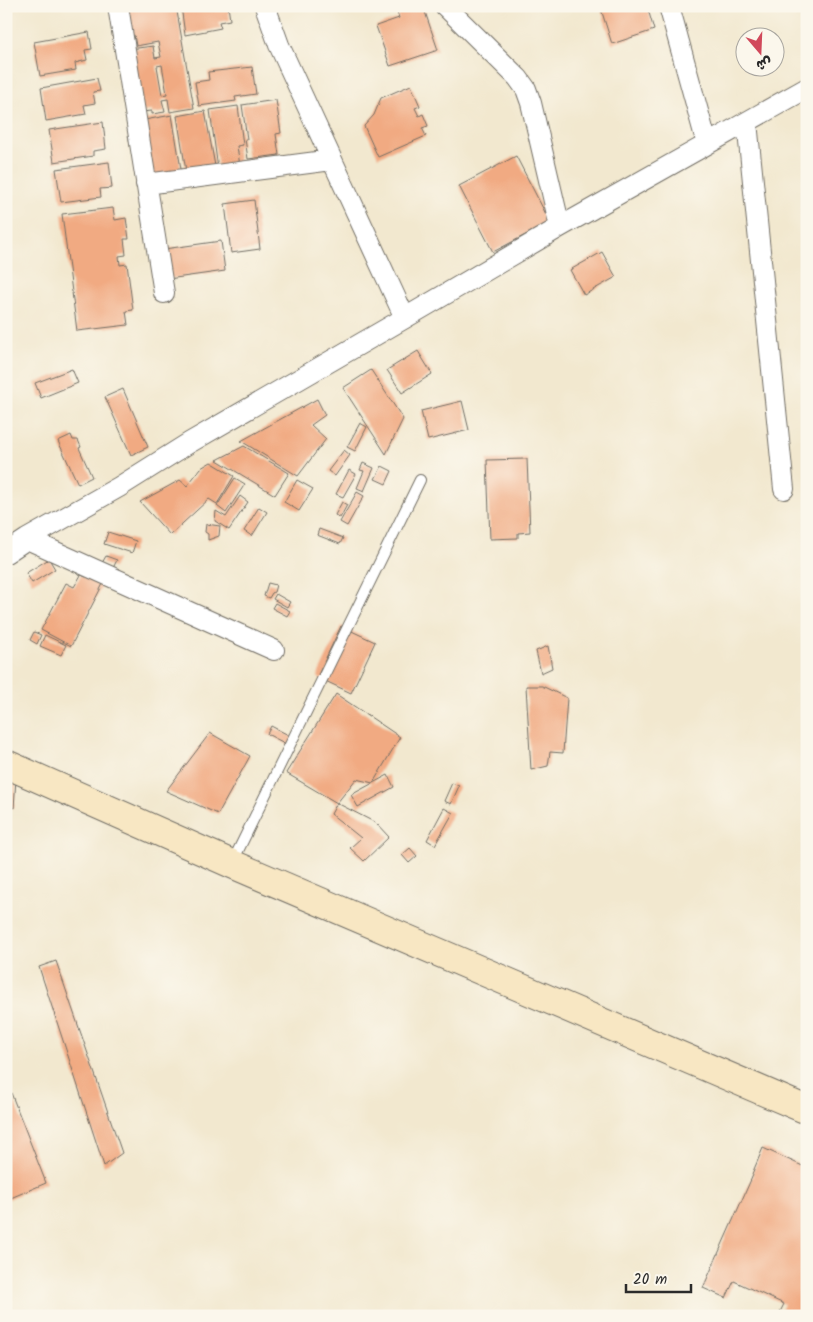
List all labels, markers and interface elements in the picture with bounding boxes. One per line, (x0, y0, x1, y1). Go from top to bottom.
north arrow (736, 28, 786, 78)
text: ش (753, 50, 775, 76)
scale bar (626, 1262, 690, 1294)
text: 20 m (633, 1268, 667, 1292)

